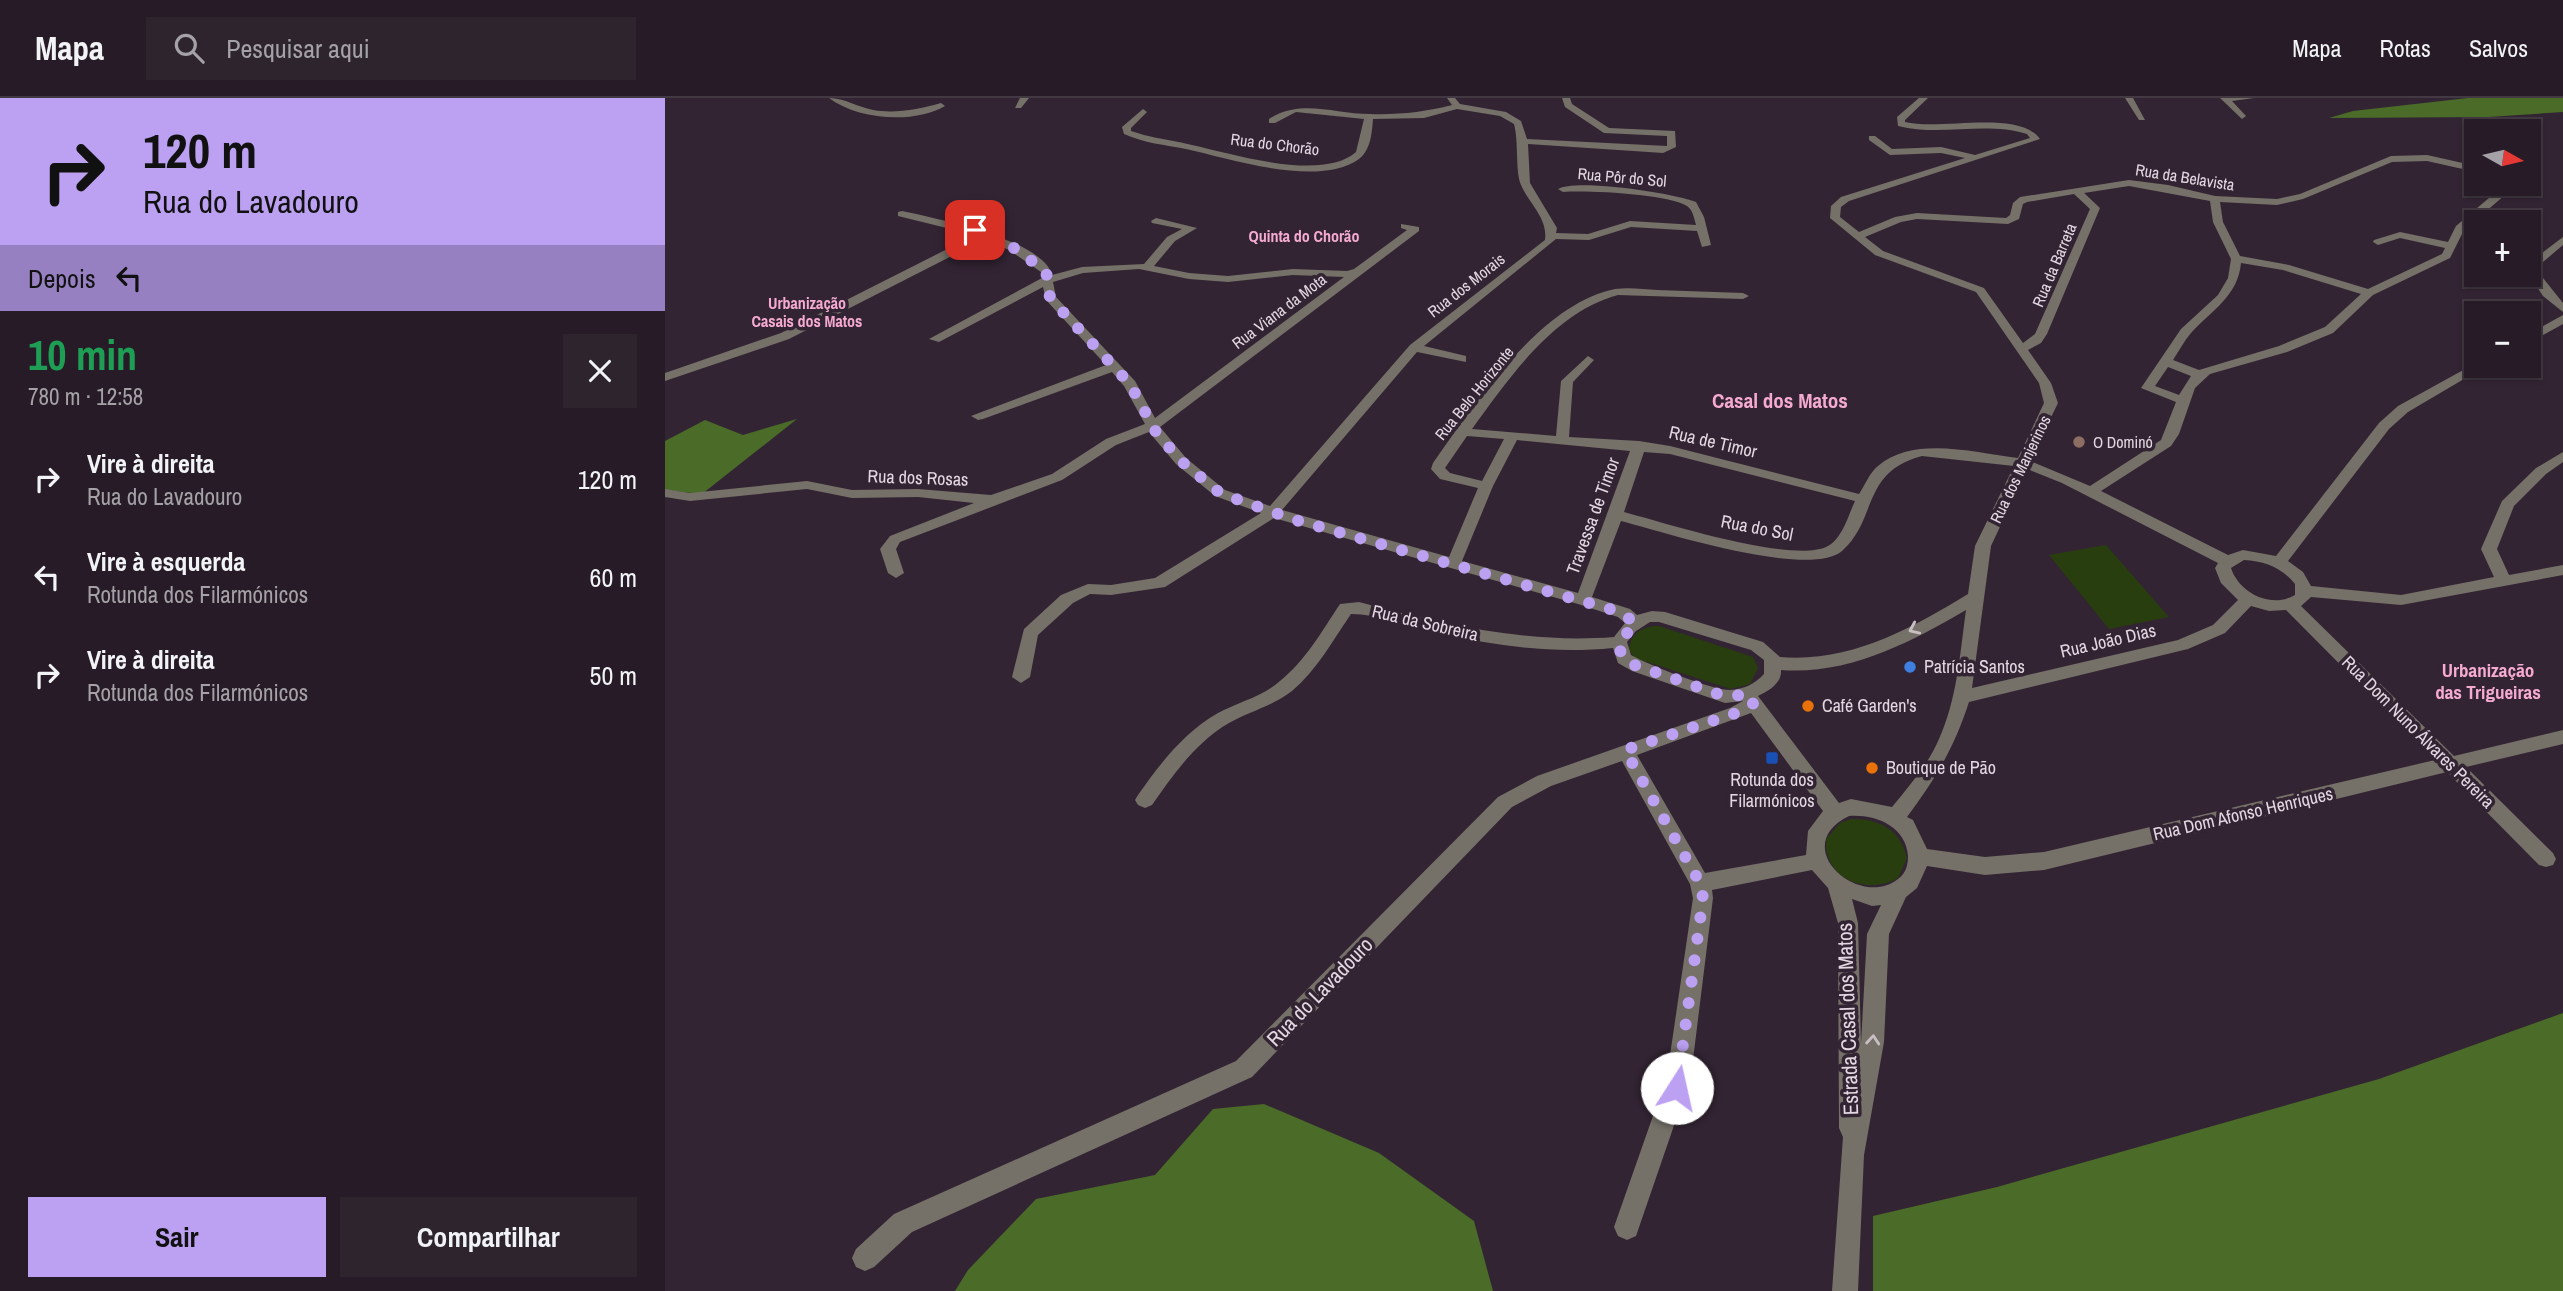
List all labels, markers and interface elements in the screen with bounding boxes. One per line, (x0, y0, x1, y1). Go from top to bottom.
search box (146, 17, 636, 80)
text: Mapa (35, 26, 104, 70)
icon: search (170, 29, 208, 67)
text: Pesquisar aqui (226, 31, 370, 66)
text: Mapa (2292, 32, 2342, 64)
text: Rotas (2380, 32, 2431, 64)
text: Salvos (2469, 32, 2528, 64)
text: 120 m (143, 117, 257, 183)
north arrow (2464, 119, 2541, 196)
map controls (2464, 119, 2541, 378)
icon: right (28, 126, 119, 217)
street label: Rua do Chorão (1229, 128, 1321, 160)
street label: Rua da Belavista (2134, 158, 2237, 196)
street label: Rua Pôr do Sol (1577, 162, 1667, 192)
text: Rua do Lavadouro (143, 180, 359, 223)
pin (945, 200, 1005, 260)
button: + (2464, 210, 2541, 287)
icon: arrive (956, 211, 994, 249)
street label: Rua da Barreta (2026, 219, 2082, 310)
district label: Quinta do Chorão (1249, 225, 1359, 247)
street label: Rua dos Morais (1423, 248, 1509, 322)
icon: left (110, 259, 148, 297)
text: Depois (28, 261, 96, 296)
street label: Rua Viana da Mota (1227, 268, 1331, 354)
district label: Urbanização Casais dos Matos (752, 292, 862, 332)
button: − (2464, 301, 2541, 378)
text: 10 min (28, 327, 137, 383)
button: close (563, 334, 637, 408)
street label: Rua Belo Horizonte (1429, 342, 1519, 444)
text: 780 m · 12:58 (28, 381, 143, 412)
district label: Casal dos Matos (1712, 386, 1848, 415)
street label: Rua dos Manjerinos (1984, 411, 2056, 527)
street label: Rua de Timor (1667, 419, 1760, 464)
place label: O Dominó (2093, 431, 2153, 453)
marker: O Dominó (2071, 434, 2087, 450)
text: Vire à direita (87, 446, 215, 481)
street label: Travessa de Timor (1560, 454, 1625, 578)
icon: right (28, 460, 66, 498)
text: 120 m (578, 462, 637, 497)
street label: Rua dos Rosas (867, 463, 969, 492)
text: Rua do Lavadouro (87, 481, 242, 512)
street label: Rua do Sol (1719, 508, 1795, 547)
text: Vire à esquerda (87, 544, 245, 579)
icon: left (28, 558, 66, 596)
text: 60 m (590, 560, 637, 595)
text: Rotunda dos Filarmónicos (87, 579, 308, 610)
street label: Rua da Sobreira (1370, 598, 1481, 647)
street label: Rua João Dias (2058, 617, 2158, 664)
one-way arrow (1908, 621, 1921, 635)
text: Vire à direita (87, 642, 215, 677)
street label: Rua Dom Nuno Álvares Pereira (2336, 650, 2500, 814)
place label: Patrícia Santos (1924, 654, 2025, 679)
icon: right (28, 656, 66, 694)
district label: Urbanização das Trigueiras (2435, 657, 2541, 705)
text: 50 m (590, 658, 637, 693)
marker: Patrícia Santos (1902, 659, 1918, 675)
text: Rotunda dos Filarmónicos (87, 677, 308, 708)
place label: Café Garden's (1822, 693, 1917, 718)
marker: Café Garden's (1800, 698, 1816, 714)
marker: Rotunda dos Filarmónicos (1764, 750, 1780, 766)
place label: Boutique de Pão (1886, 755, 1996, 780)
marker: Boutique de Pão (1864, 760, 1880, 776)
place label: Rotunda dos Filarmónicos (1729, 767, 1815, 813)
street label: Rua Dom Afonso Henriques (2151, 781, 2335, 846)
street label: Estrada Casal dos Matos (1830, 922, 1865, 1116)
street label: Rua do Lavadouro (1260, 931, 1379, 1053)
one-way arrow (1865, 1034, 1880, 1045)
position arrow (1640, 1051, 1714, 1125)
button: Sair (28, 1197, 326, 1277)
button: Compartilhar (340, 1197, 637, 1277)

